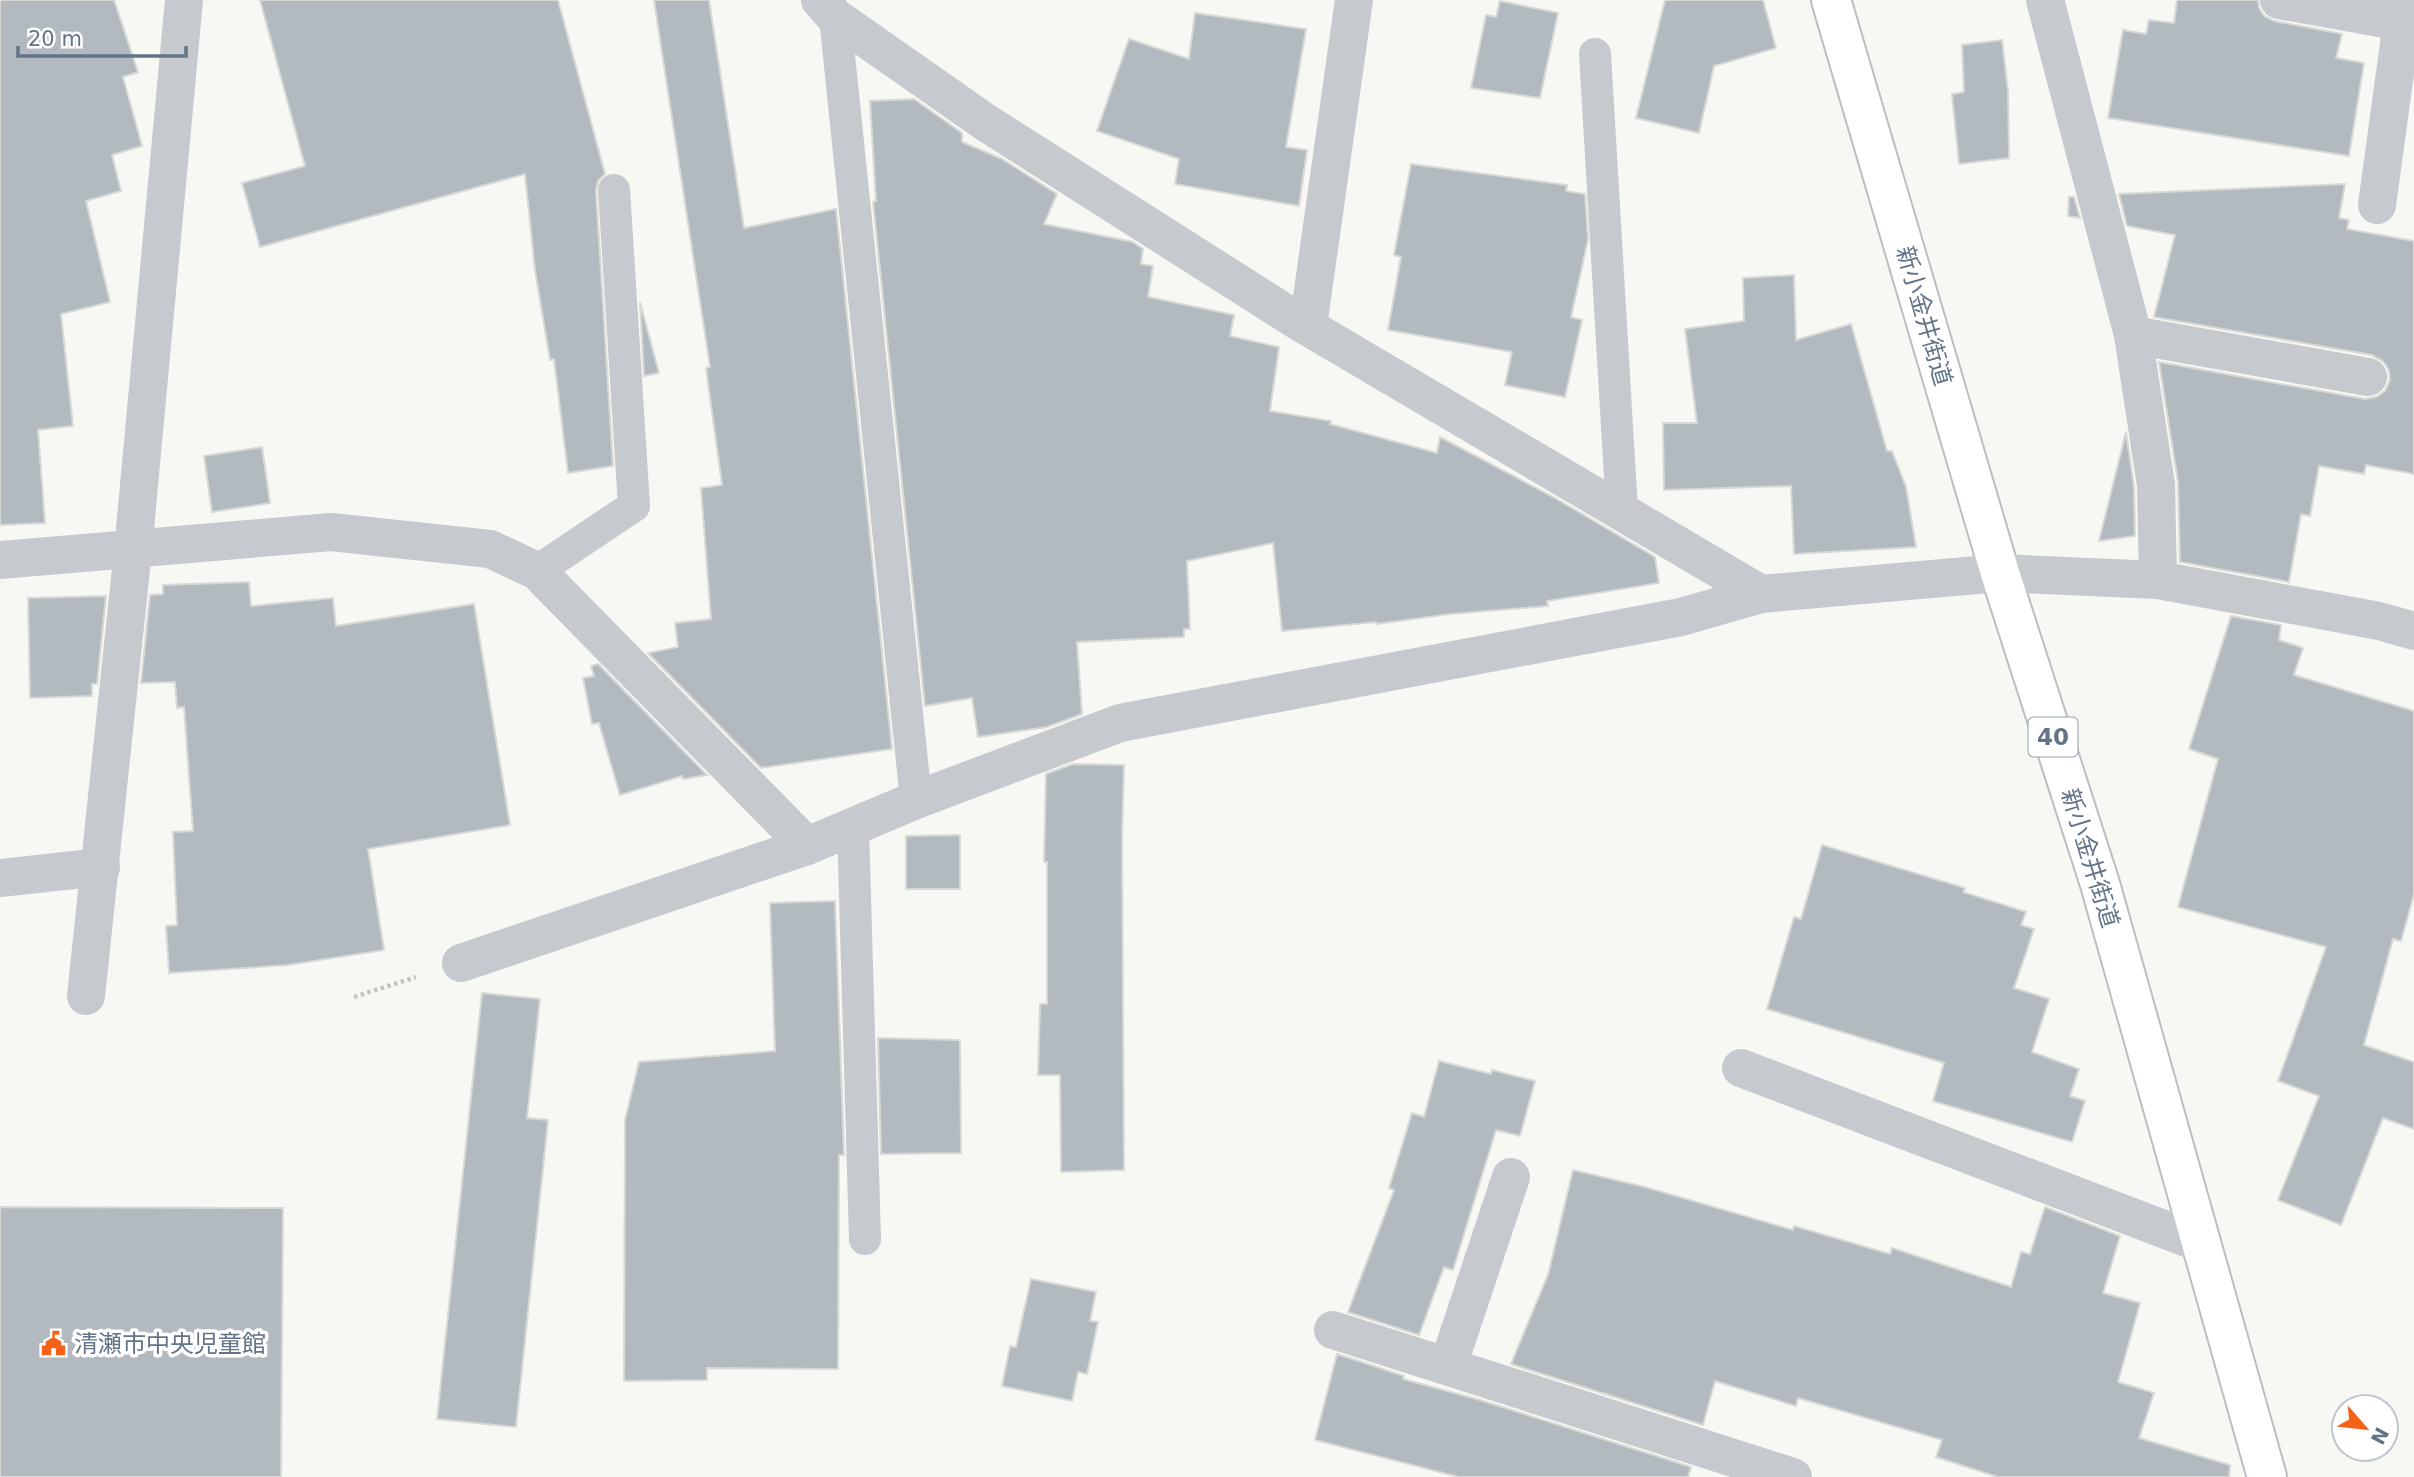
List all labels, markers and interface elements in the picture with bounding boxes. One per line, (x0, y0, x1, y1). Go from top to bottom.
scale bar (18, 14, 186, 58)
text: 20 m (28, 27, 82, 51)
street label: 新小金井街道 (1891, 243, 1957, 389)
road number: 40 (2028, 718, 2078, 757)
street label: 新小金井街道 (2056, 785, 2124, 931)
public building icon: 清瀬市中央児童館 (40, 1330, 68, 1358)
place label: 清瀬市中央児童館 (74, 1330, 266, 1358)
north arrow (2330, 1393, 2400, 1463)
text: N (2367, 1424, 2393, 1448)

